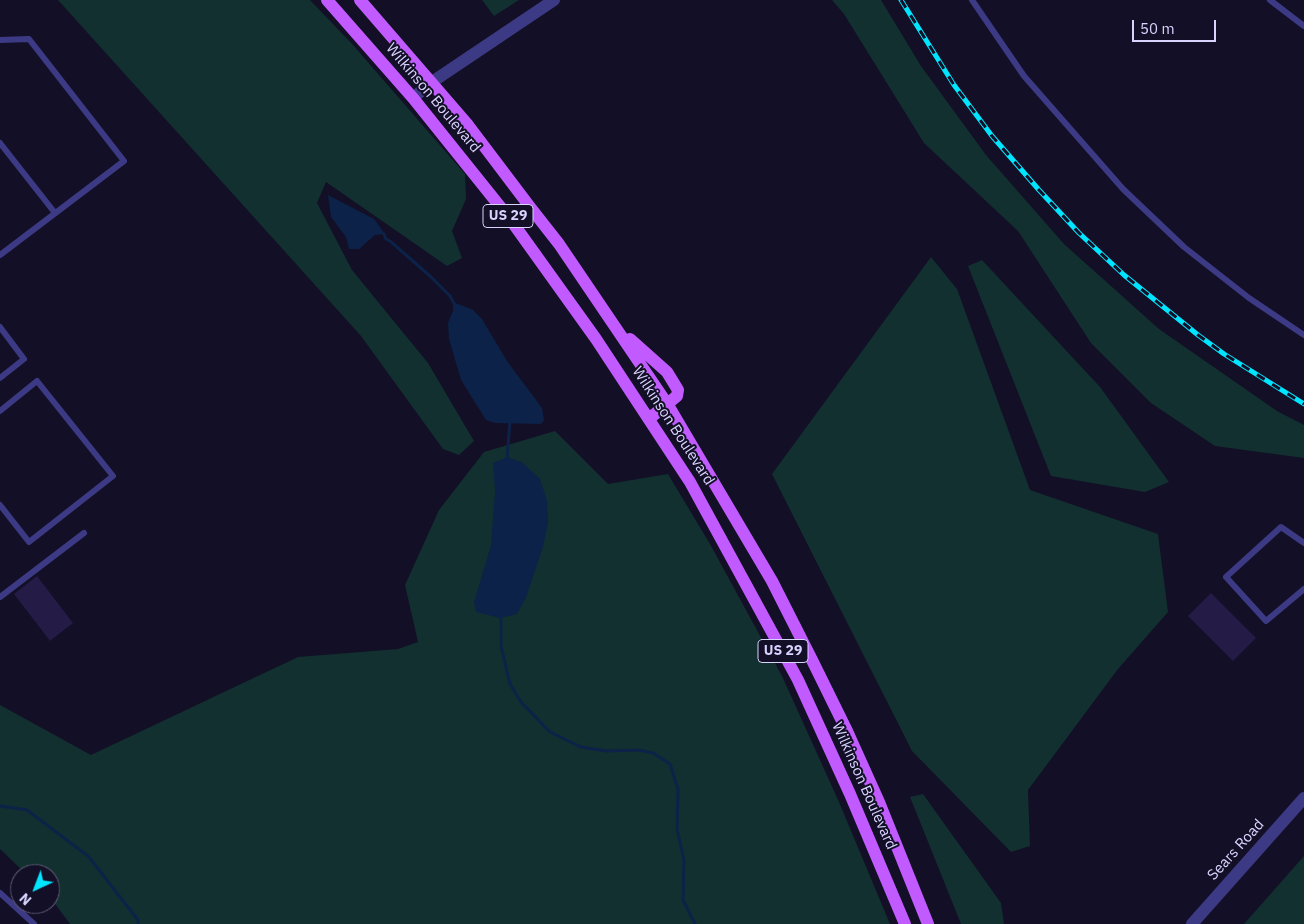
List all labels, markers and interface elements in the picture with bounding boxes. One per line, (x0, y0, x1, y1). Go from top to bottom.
scale bar (1134, 10, 1218, 42)
text: 50 m (1140, 19, 1175, 38)
street label: Wilkinson Boulevard (382, 40, 484, 156)
road number: US 29 (483, 205, 533, 228)
street label: Wilkinson Boulevard (628, 363, 718, 489)
road number: US 29 (758, 640, 808, 662)
street label: Wilkinson Boulevard (828, 720, 900, 852)
street label: Sears Road (1204, 816, 1268, 884)
north arrow (10, 864, 60, 914)
text: N (16, 889, 35, 909)

